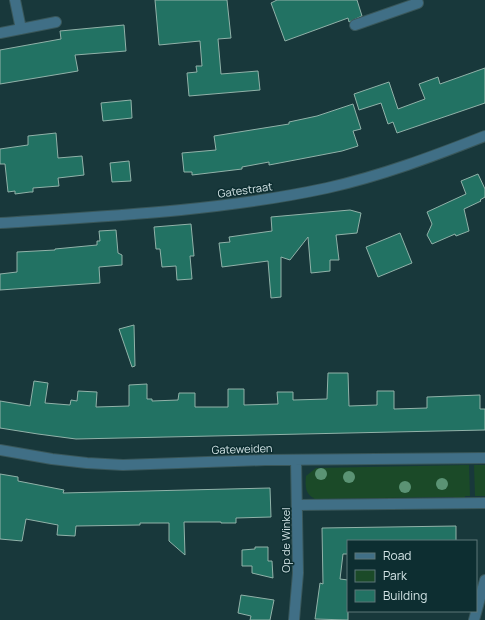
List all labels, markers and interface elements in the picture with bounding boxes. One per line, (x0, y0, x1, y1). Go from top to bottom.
street label: Gatestraat (217, 178, 273, 201)
street label: Gateweiden (211, 440, 273, 457)
street label: Op de Winkel (278, 507, 293, 573)
legend (347, 540, 477, 612)
text: Road (383, 547, 411, 564)
text: Park (383, 567, 408, 584)
text: Building (383, 587, 427, 604)

